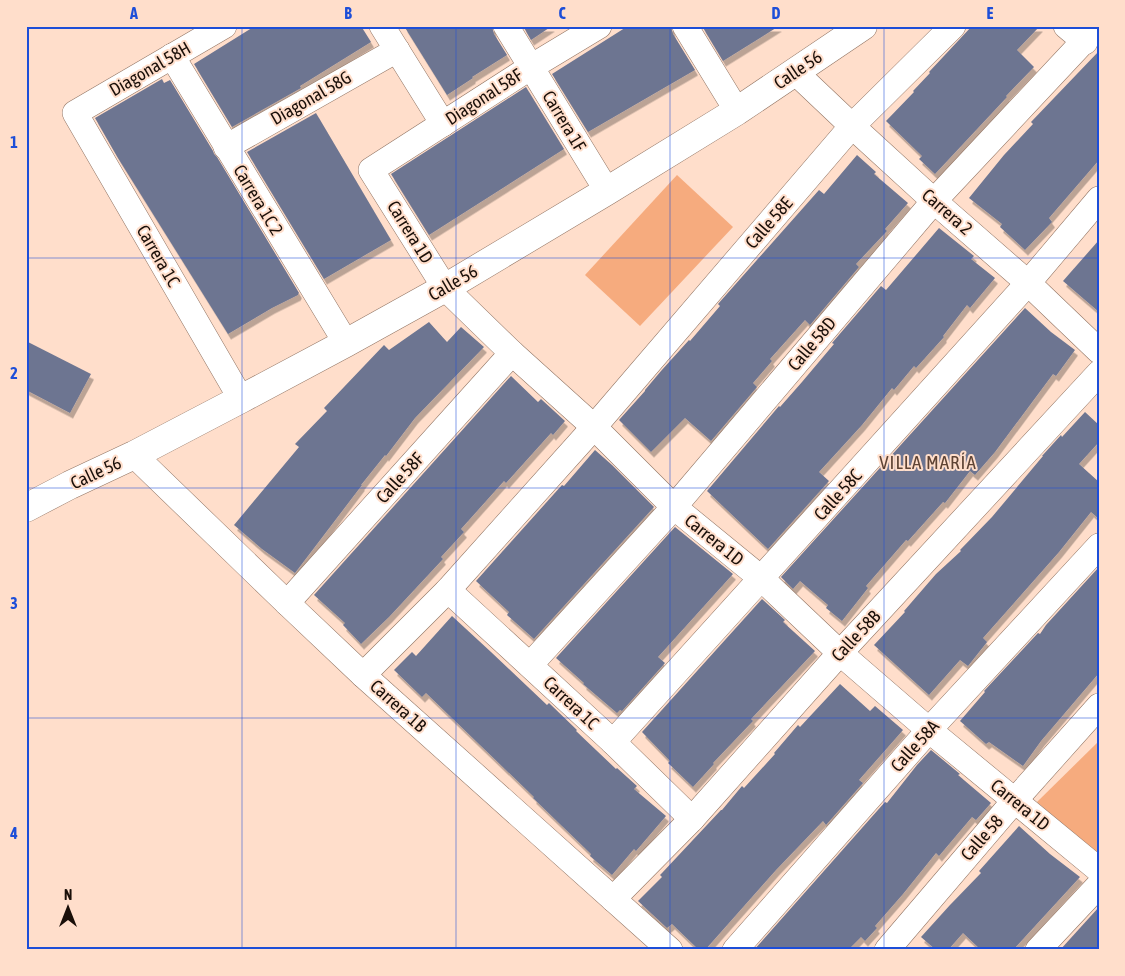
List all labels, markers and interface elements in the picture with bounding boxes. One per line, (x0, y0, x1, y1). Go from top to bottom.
text: A (129, 4, 138, 22)
text: B (344, 4, 352, 22)
text: C (558, 4, 566, 22)
text: D (772, 4, 781, 22)
text: E (987, 4, 994, 22)
street label: Diagonal 58H (105, 37, 194, 100)
street label: Calle 56 (770, 46, 826, 93)
street label: Diagonal 58F (442, 64, 527, 129)
street label: Diagonal 58G (267, 66, 355, 129)
street label: Carrera 1F (538, 87, 591, 155)
text: 1 (10, 133, 18, 151)
street label: Carrera 1C 2 (229, 161, 288, 239)
street label: Carrera 2 (918, 184, 977, 239)
street label: Calle 58E (741, 192, 797, 253)
street label: Carrera 1D (383, 197, 438, 267)
street label: Carrera 1C (132, 221, 184, 290)
street label: Calle 56 (424, 260, 481, 305)
street label: Calle 58D (783, 313, 840, 375)
text: 2 (10, 364, 18, 382)
street label: Calle 58F (372, 448, 428, 507)
district label: VILLA MARÍA (879, 451, 977, 473)
street label: Calle 56 (67, 452, 124, 493)
street label: Calle 58C (809, 465, 866, 525)
street label: Carrera 1D (681, 510, 748, 570)
text: 3 (10, 594, 18, 612)
street label: Calle 58B (827, 606, 885, 665)
street label: Carrera 1C (539, 672, 603, 733)
street label: Carrera 1B (366, 675, 431, 737)
street label: Calle 58A (886, 715, 943, 776)
street label: Carrera 1D (987, 775, 1054, 835)
street label: Calle 58 (956, 811, 1007, 865)
text: 4 (9, 824, 18, 842)
north arrow (42, 884, 92, 934)
text: N (64, 887, 72, 903)

